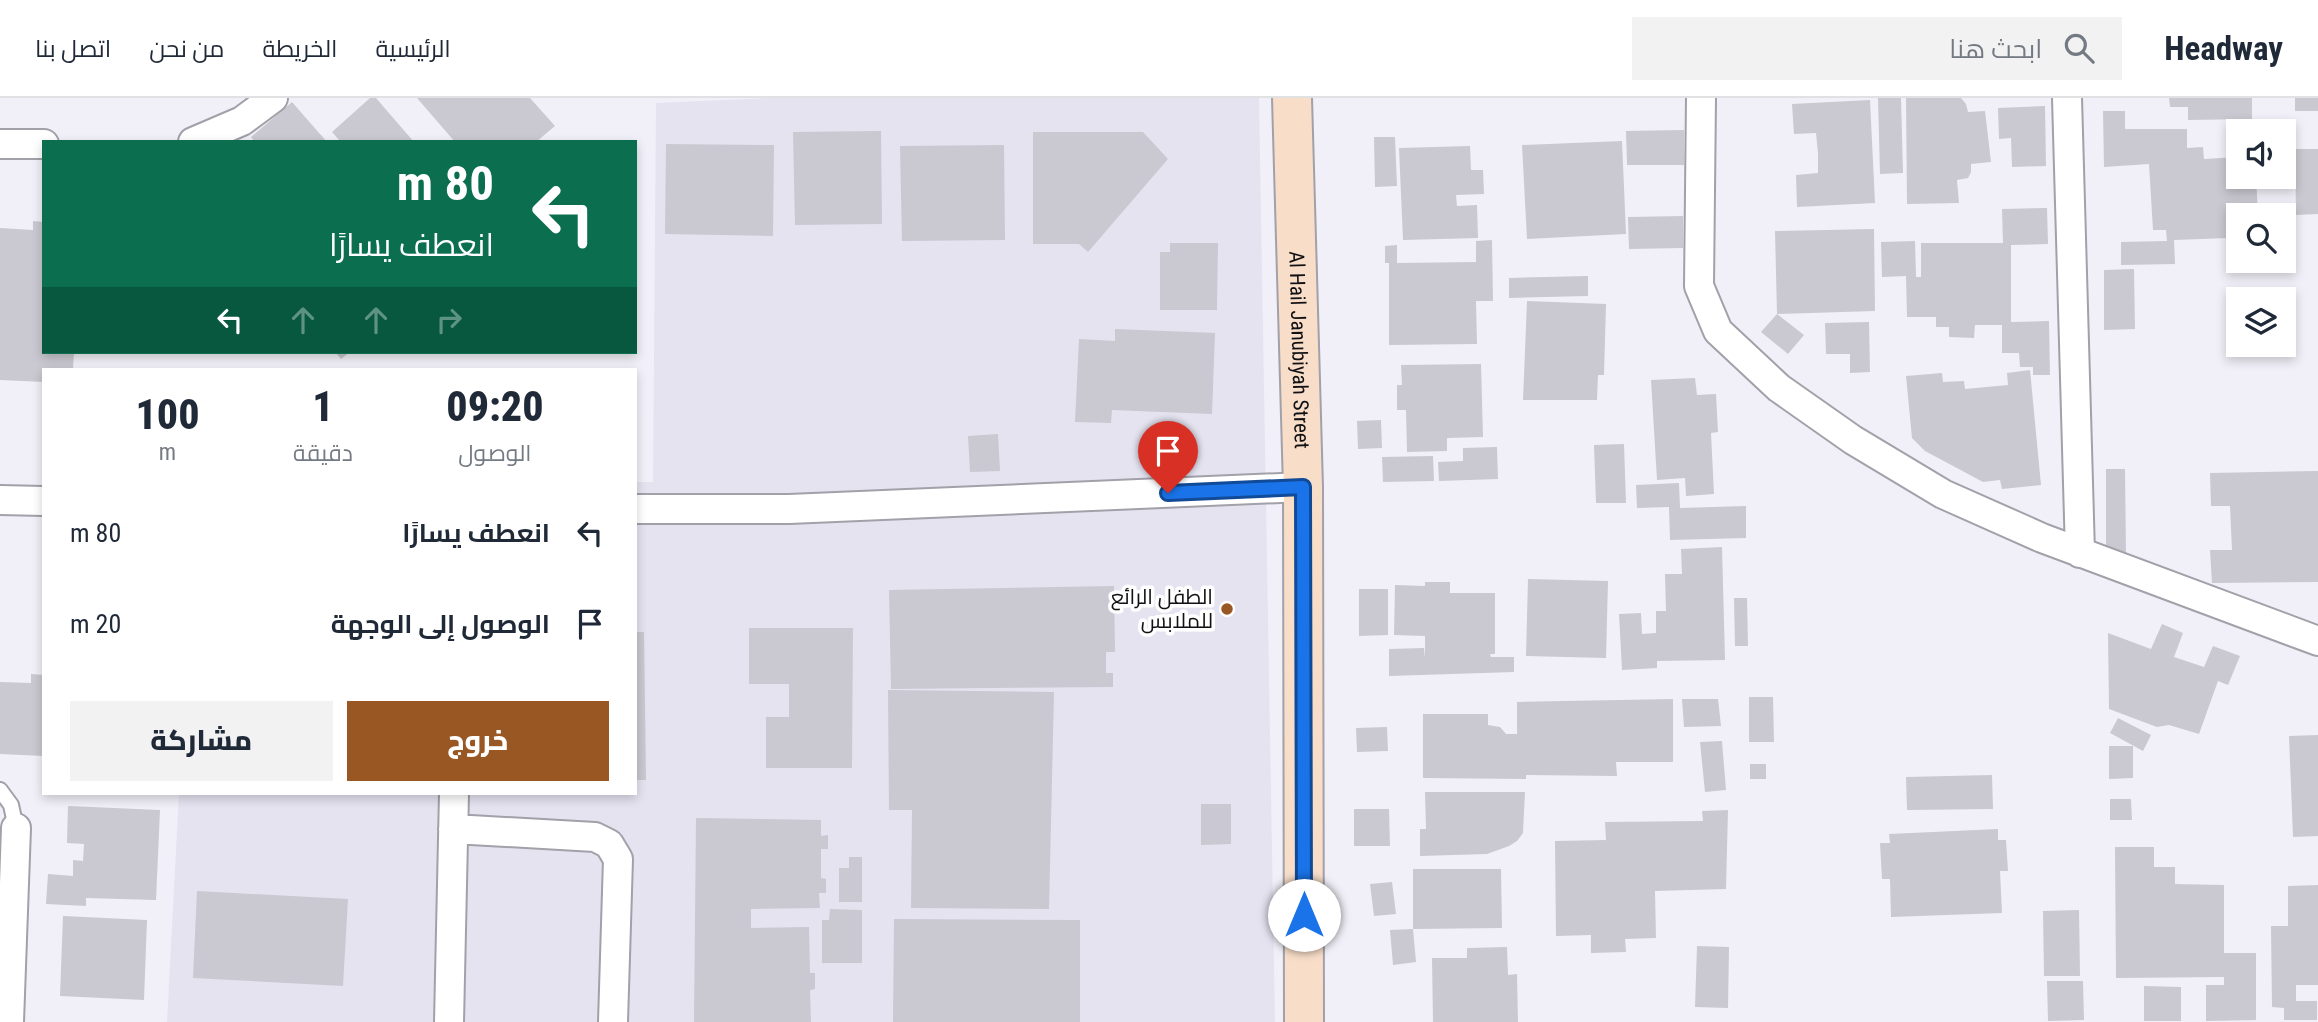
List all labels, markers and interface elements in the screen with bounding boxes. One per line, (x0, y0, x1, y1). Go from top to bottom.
search box (1632, 17, 2122, 80)
icon: search (2060, 29, 2098, 67)
text: Headway (2164, 29, 2283, 68)
text: ابحث هنا (1949, 34, 2042, 64)
text: اتصل بنا (35, 35, 111, 63)
text: من نحن (149, 35, 225, 63)
text: الخريطة (263, 35, 337, 63)
text: الرئيسية (375, 35, 451, 63)
map controls (2226, 119, 2296, 357)
button: sound (2226, 119, 2296, 189)
text: 80 m (397, 155, 494, 212)
icon: left (518, 168, 609, 259)
button: search (2226, 203, 2296, 273)
text: انعطف يسارًا (329, 226, 494, 264)
street label: Al Hail Janubiyah Street (1284, 251, 1314, 449)
button: layers (2226, 287, 2296, 357)
icon: left (211, 301, 249, 339)
icon: ahead (284, 301, 322, 339)
icon: ahead (357, 301, 395, 339)
icon: right (430, 301, 468, 339)
text: 1 (312, 382, 334, 431)
text: 09:20 (446, 382, 544, 431)
text: 100 (135, 390, 200, 439)
pin (1138, 421, 1198, 493)
icon: arrive (1149, 432, 1187, 470)
text: m (159, 439, 176, 466)
text: دقيقة (293, 440, 353, 467)
text: الوصول (458, 440, 532, 467)
icon: left (571, 514, 609, 552)
text: 80 m (70, 518, 121, 548)
text: انعطف يسارًا (402, 518, 550, 548)
place label: الطفل الرائع للملابس (1111, 585, 1213, 634)
marker: الطفل الرائع للملابس (1219, 601, 1235, 617)
icon: arrive (571, 605, 609, 643)
text: 20 m (70, 609, 121, 639)
text: الوصول إلى الوجهة (331, 609, 550, 639)
button: مشاركة (70, 701, 333, 781)
button: خروج (347, 701, 609, 781)
position arrow (1267, 878, 1341, 952)

